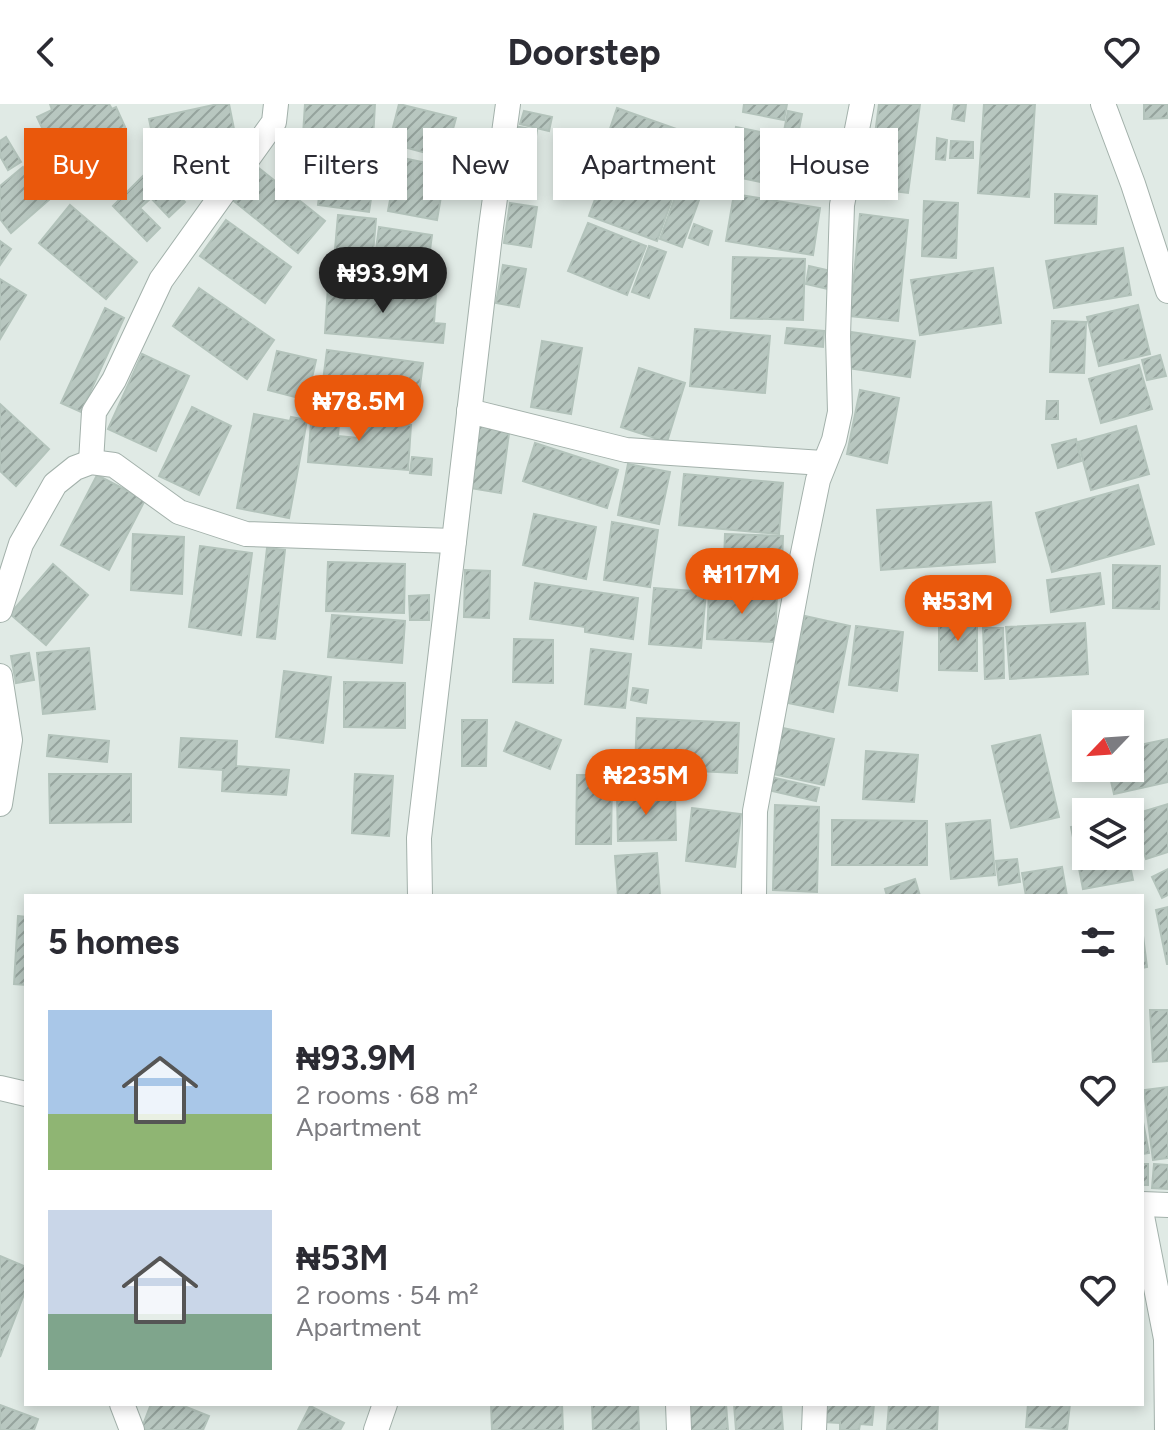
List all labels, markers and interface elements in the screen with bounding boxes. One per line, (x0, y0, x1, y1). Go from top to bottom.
icon: back (24, 30, 68, 74)
icon: heart (1100, 30, 1144, 74)
text: Doorstep (507, 31, 661, 74)
chip: Buy (24, 128, 127, 200)
chip: Rent (143, 128, 259, 200)
chip: Filters (275, 128, 407, 200)
chip: New (423, 128, 537, 200)
chip: Apartment (553, 128, 744, 200)
chip: House (760, 128, 898, 200)
pin: ₦93.9M (318, 247, 448, 315)
text: ₦93.9M (337, 257, 429, 289)
pin: ₦78.5M (294, 375, 424, 443)
text: ₦78.5M (313, 385, 405, 417)
pin: ₦117M (686, 548, 798, 616)
text: ₦117M (703, 558, 781, 590)
pin: ₦53M (911, 575, 1005, 643)
text: ₦53M (923, 585, 993, 617)
north arrow (1072, 710, 1144, 782)
map controls (1072, 710, 1144, 870)
pin: ₦235M (590, 749, 702, 817)
text: ₦235M (603, 759, 689, 791)
button: layers (1072, 798, 1144, 870)
icon: filters (1076, 920, 1120, 964)
text: 5 homes (48, 922, 179, 963)
text: ₦93.9M (296, 1038, 416, 1079)
icon: home (112, 1042, 208, 1138)
icon: heart (1076, 1068, 1120, 1112)
text: 2 rooms · 68 m² (296, 1079, 478, 1111)
text: Apartment (296, 1111, 422, 1143)
text: ₦53M (296, 1238, 388, 1279)
icon: home (112, 1242, 208, 1338)
icon: heart (1076, 1268, 1120, 1312)
text: 2 rooms · 54 m² (296, 1279, 479, 1311)
text: Apartment (296, 1311, 422, 1343)

